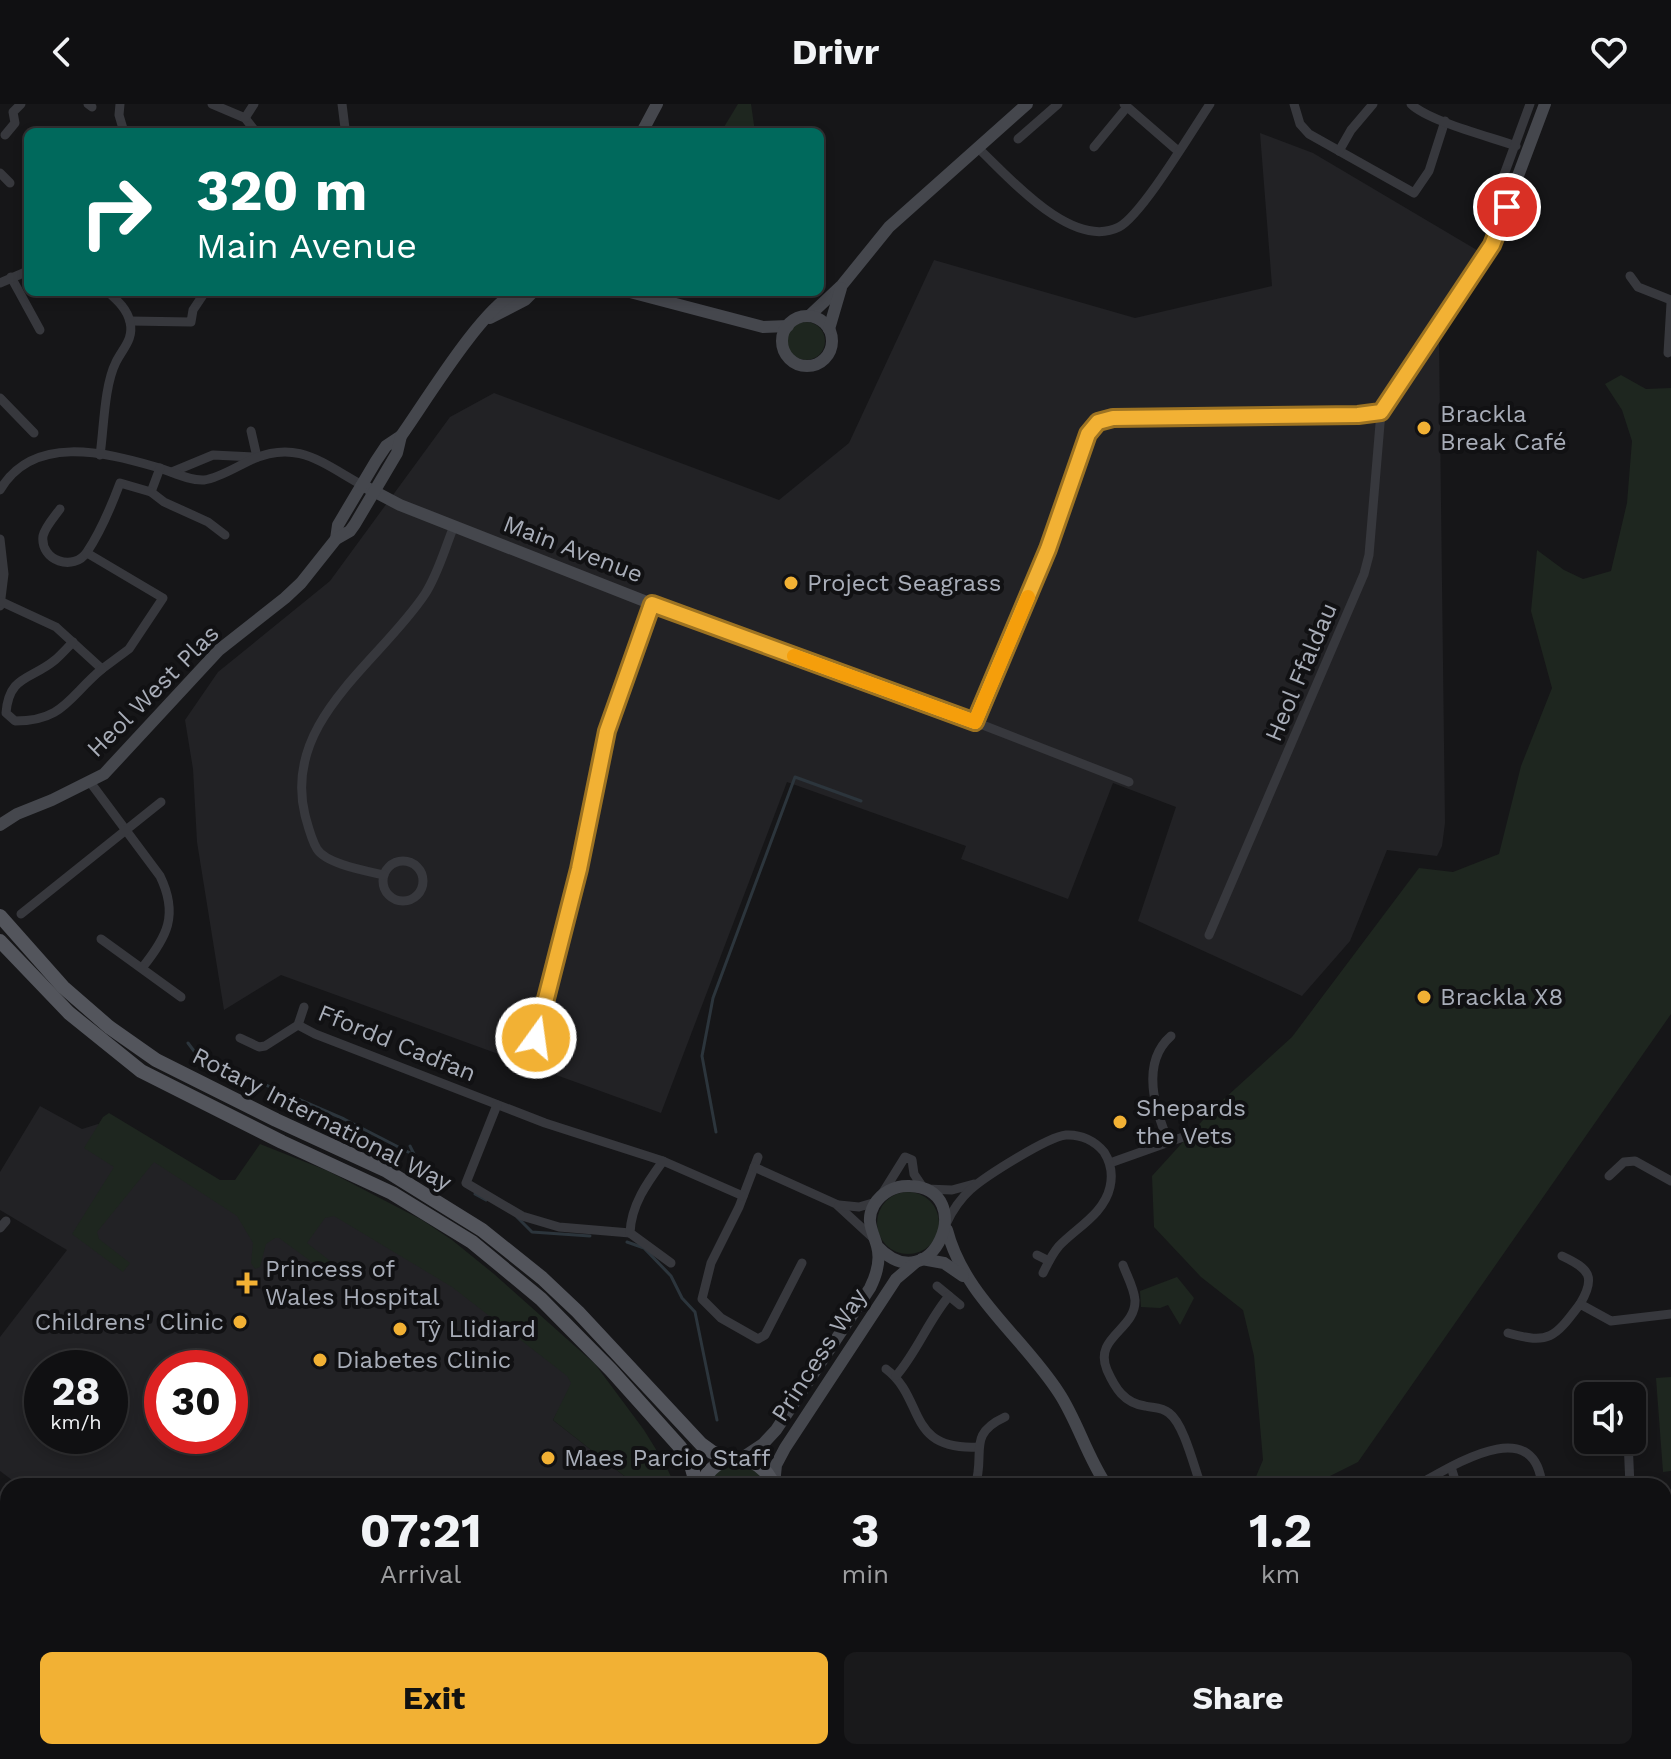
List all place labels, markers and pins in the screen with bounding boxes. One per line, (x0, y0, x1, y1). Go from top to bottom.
pin (1473, 173, 1541, 241)
place label: Brackla Break Café (1440, 400, 1567, 456)
marker: Brackla Break Café (1415, 419, 1433, 437)
place label: Project Seagrass (807, 569, 1001, 597)
marker: Project Seagrass (782, 574, 800, 592)
place label: Brackla X8 (1440, 983, 1563, 1011)
marker: Brackla X8 (1415, 988, 1433, 1006)
place label: Shepards the Vets (1136, 1094, 1246, 1150)
marker: Shepards the Vets (1111, 1113, 1129, 1131)
place label: Princess of Wales Hospital (265, 1255, 440, 1311)
marker: Princess of Wales Hospital (236, 1272, 258, 1294)
place label: Childrens' Clinic (35, 1308, 224, 1336)
marker: Childrens' Clinic (231, 1313, 249, 1331)
place label: Tŷ Llidiard (416, 1315, 536, 1343)
marker: Tŷ Llidiard (391, 1320, 409, 1338)
place label: Diabetes Clinic (336, 1346, 511, 1374)
marker: Diabetes Clinic (311, 1351, 329, 1369)
place label: Maes Parcio Staff (564, 1444, 771, 1472)
marker: Maes Parcio Staff (539, 1449, 557, 1467)

